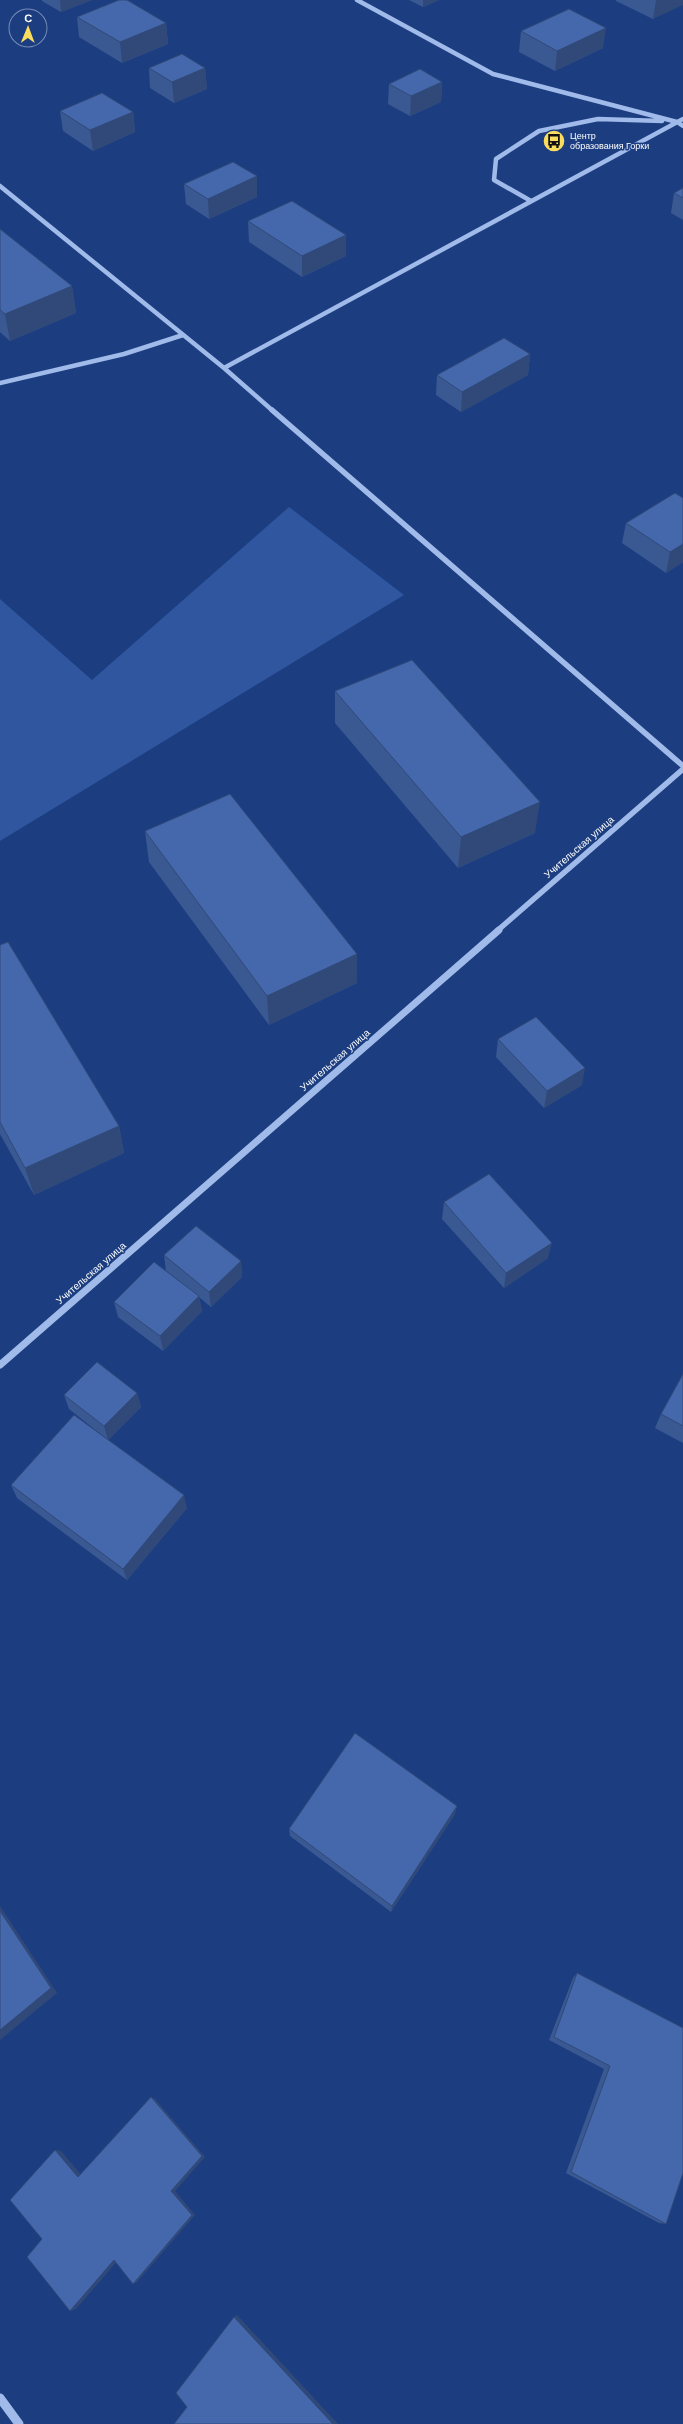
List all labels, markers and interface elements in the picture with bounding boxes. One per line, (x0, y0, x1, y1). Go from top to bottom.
north arrow (8, 8, 48, 48)
text: С (24, 11, 32, 25)
bus stop icon: Центр образования Горки (541, 128, 567, 154)
place label: Центр образования Горки (570, 130, 649, 152)
street label: Учительская улица (541, 813, 617, 881)
street label: Учительская улица (297, 1026, 373, 1094)
street label: Учительская улица (53, 1239, 129, 1307)

